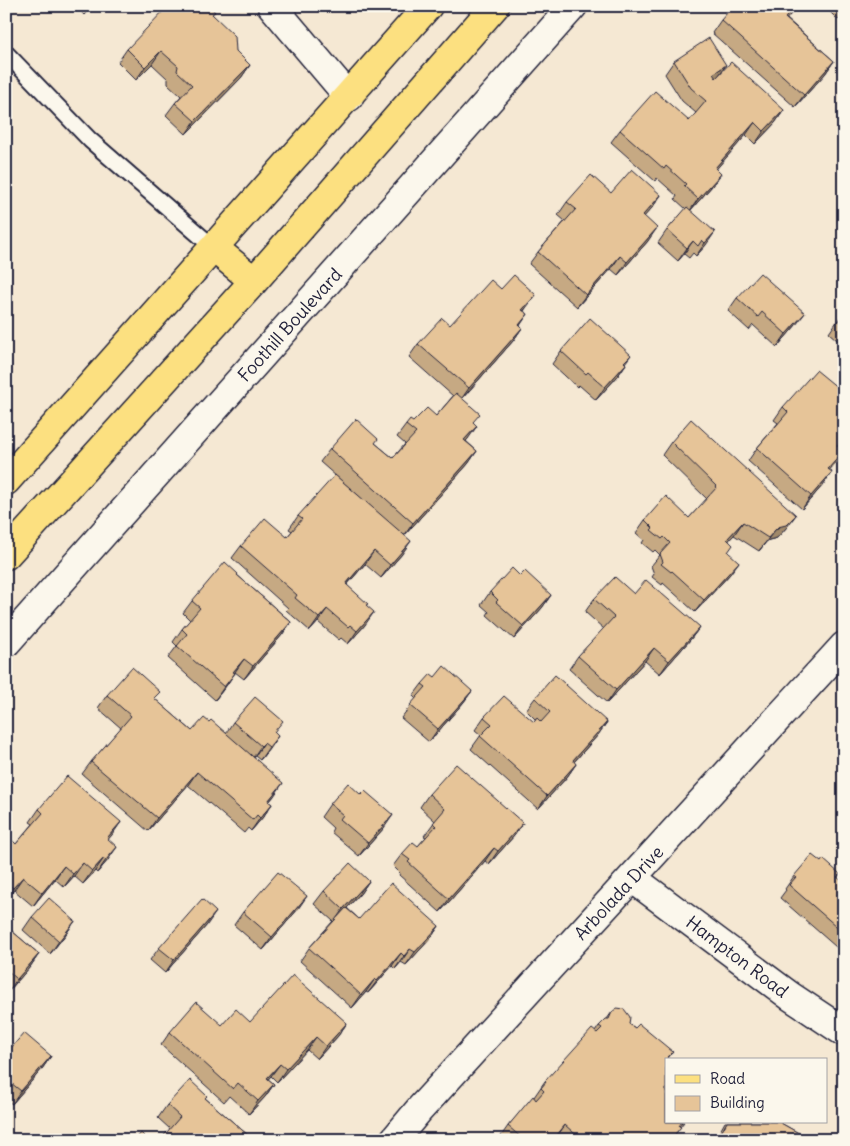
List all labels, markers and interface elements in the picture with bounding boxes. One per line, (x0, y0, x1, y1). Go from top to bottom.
street label: Foothill Boulevard (233, 263, 347, 386)
street label: Arbolada Drive (569, 841, 668, 945)
street label: Hampton Road (682, 911, 793, 1003)
legend (665, 1058, 828, 1124)
text: Road (710, 1069, 745, 1088)
text: Building (710, 1093, 765, 1112)

